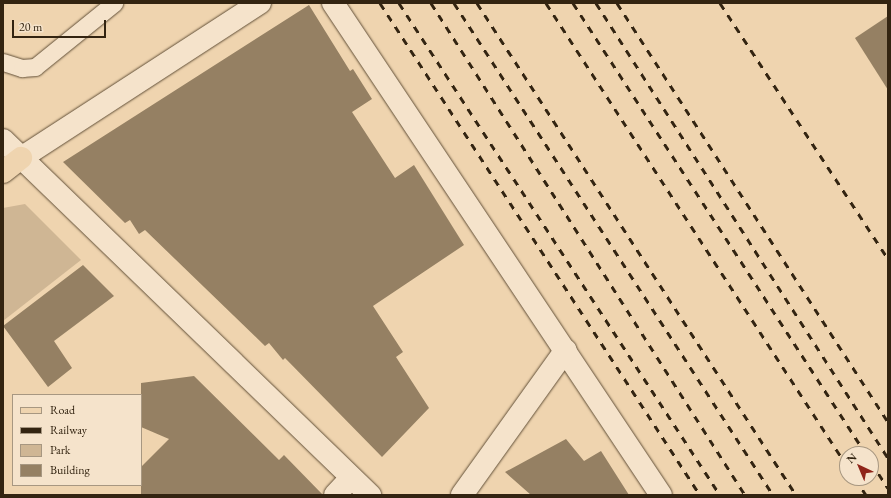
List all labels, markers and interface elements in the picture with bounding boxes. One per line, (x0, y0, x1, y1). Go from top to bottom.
scale bar (14, 12, 108, 38)
text: 20 m (19, 19, 42, 35)
legend (12, 394, 142, 486)
text: Road (50, 402, 75, 418)
text: Railway (50, 422, 87, 438)
text: Park (50, 442, 70, 458)
north arrow (839, 446, 879, 486)
text: N (843, 450, 859, 466)
text: Building (50, 462, 90, 478)

